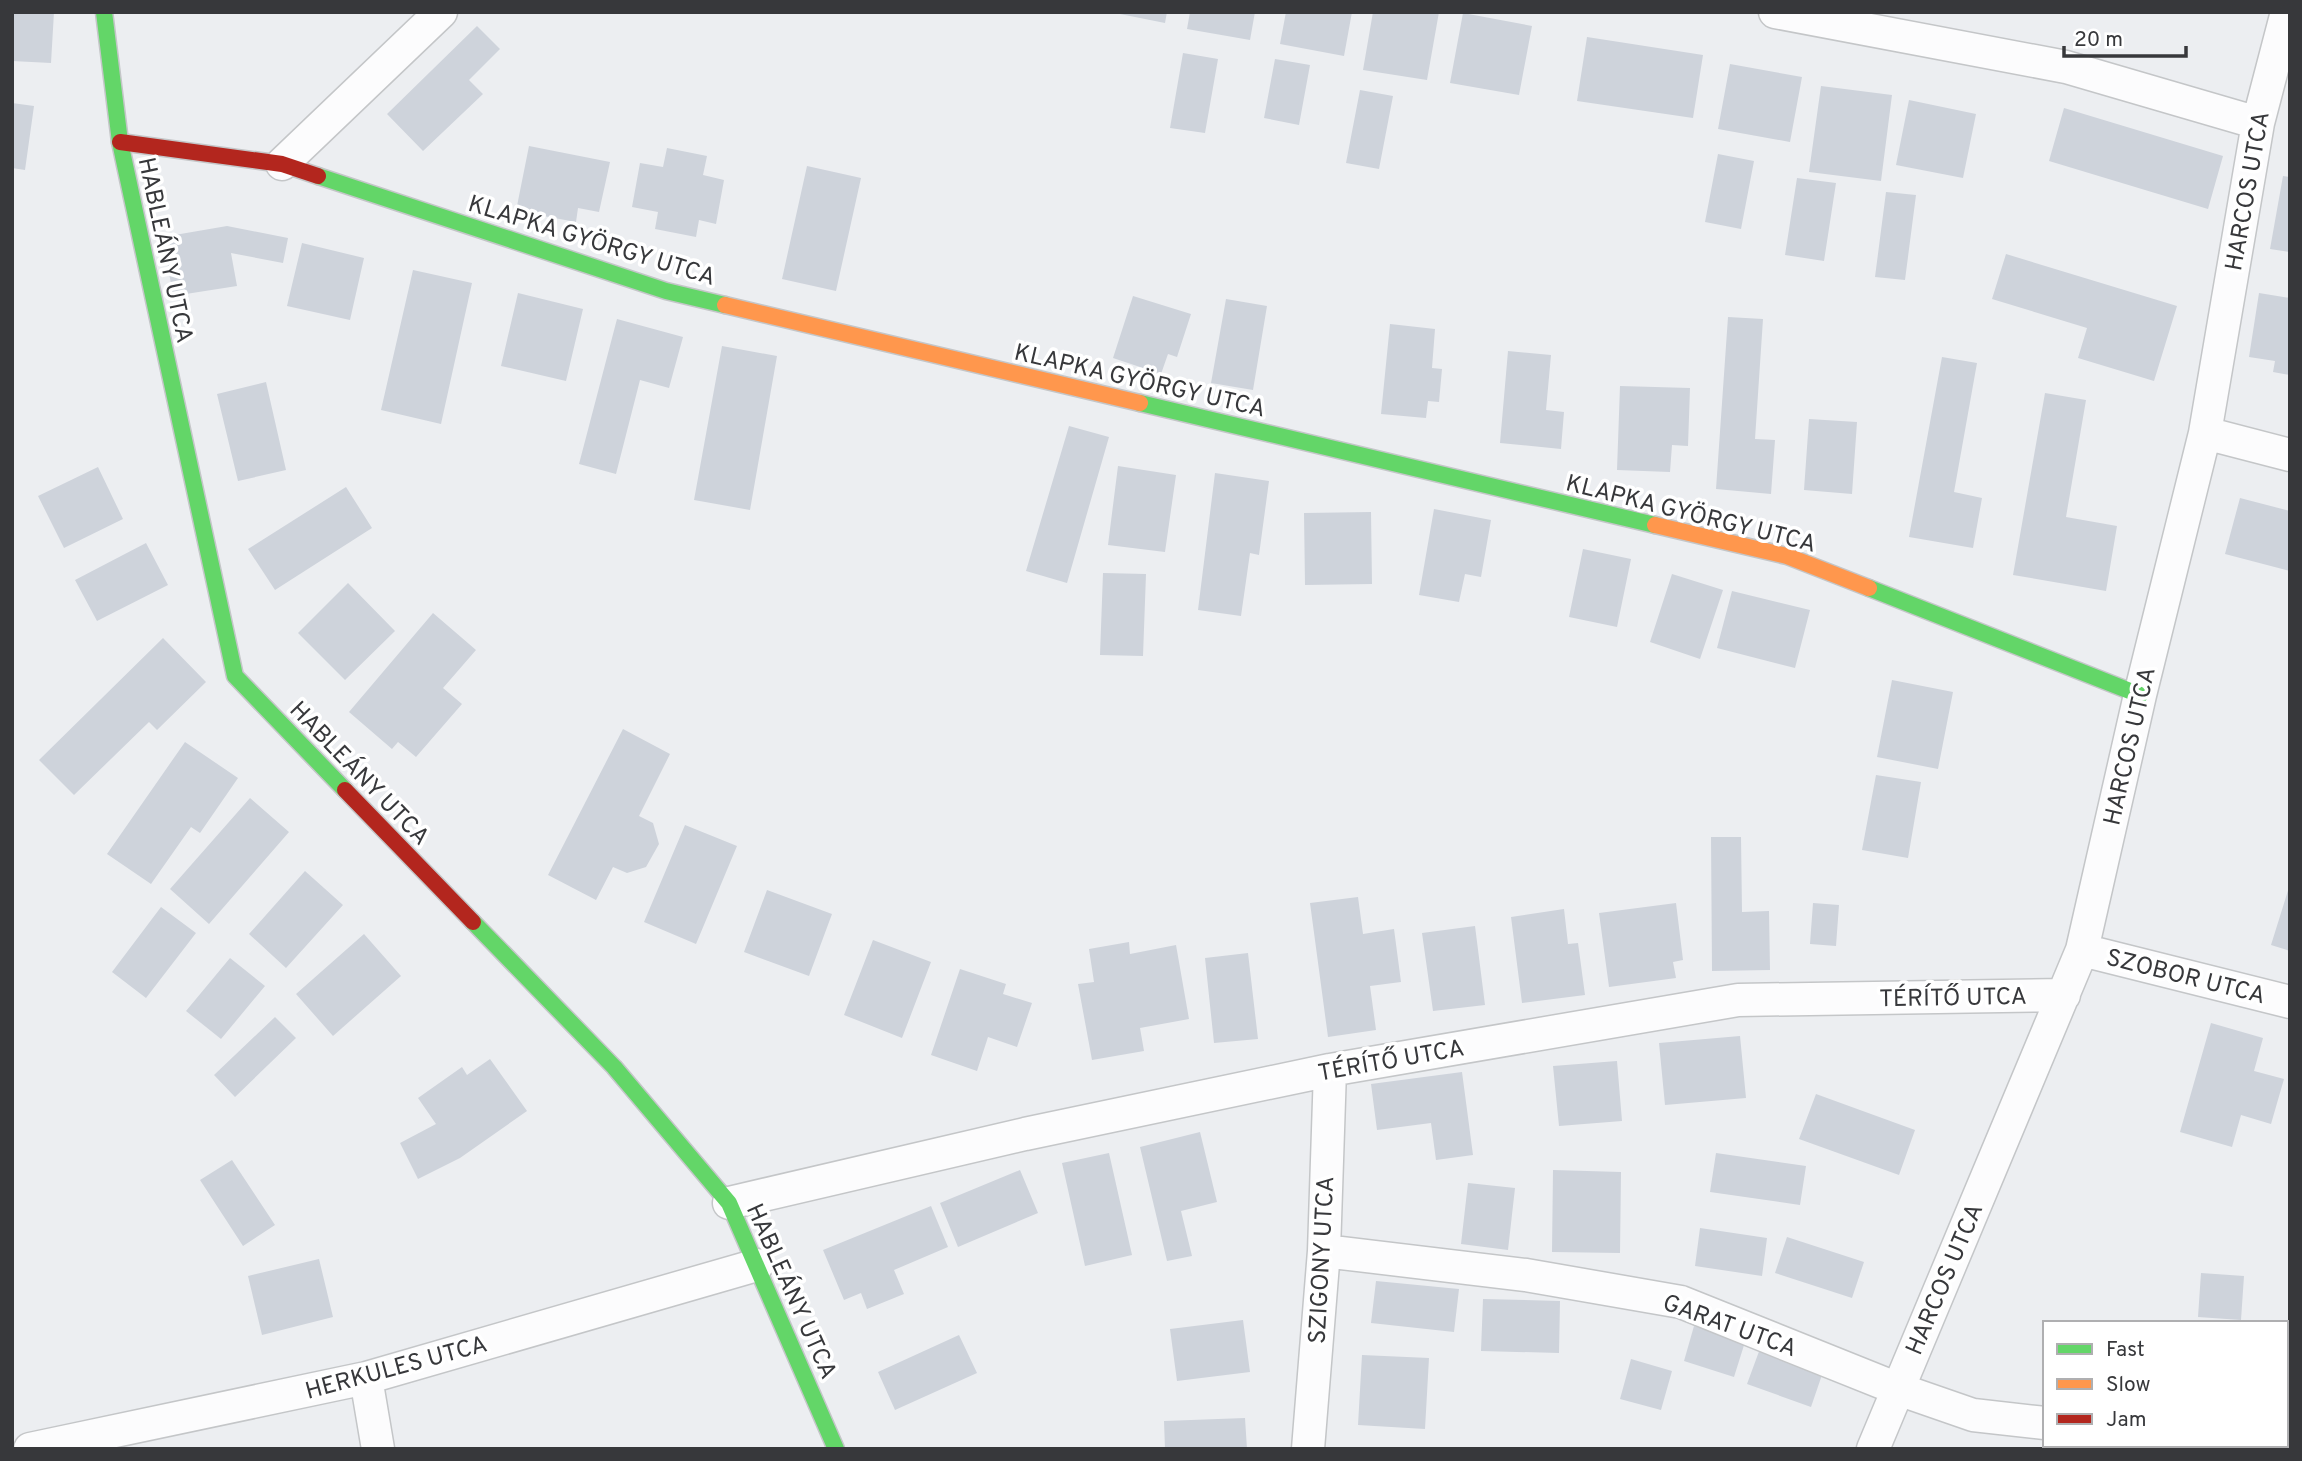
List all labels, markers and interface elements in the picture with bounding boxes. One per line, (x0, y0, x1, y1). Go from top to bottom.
scale bar (2064, 14, 2186, 58)
text: 20 m (2074, 27, 2123, 54)
street label: HARCOS UTCA (2220, 109, 2278, 273)
street label: HABLEÁNY UTCA (130, 154, 200, 346)
street label: KLAPKA GYÖRGY UTCA (464, 188, 719, 294)
street label: KLAPKA GYÖRGY UTCA (1011, 336, 1269, 425)
street label: KLAPKA GYÖRGY UTCA (1562, 467, 1819, 561)
street label: HARCOS UTCA (2098, 664, 2164, 828)
street label: HABLEÁNY UTCA (282, 695, 436, 853)
street label: SZOBOR UTCA (2103, 944, 2268, 1012)
street label: TÉRÍTŐ UTCA (1879, 981, 2027, 1015)
street label: TÉRÍTŐ UTCA (1316, 1032, 1467, 1090)
street label: SZIGONY UTCA (1304, 1175, 1342, 1345)
street label: HABLEÁNY UTCA (738, 1199, 844, 1384)
street label: HARCOS UTCA (1901, 1200, 1991, 1360)
street label: GARAT UTCA (1658, 1289, 1800, 1365)
legend (2043, 1321, 2288, 1447)
street label: HERKULES UTCA (302, 1330, 491, 1408)
text: Fast (2106, 1337, 2145, 1364)
text: Slow (2106, 1372, 2151, 1399)
text: Jam (2106, 1407, 2147, 1434)

